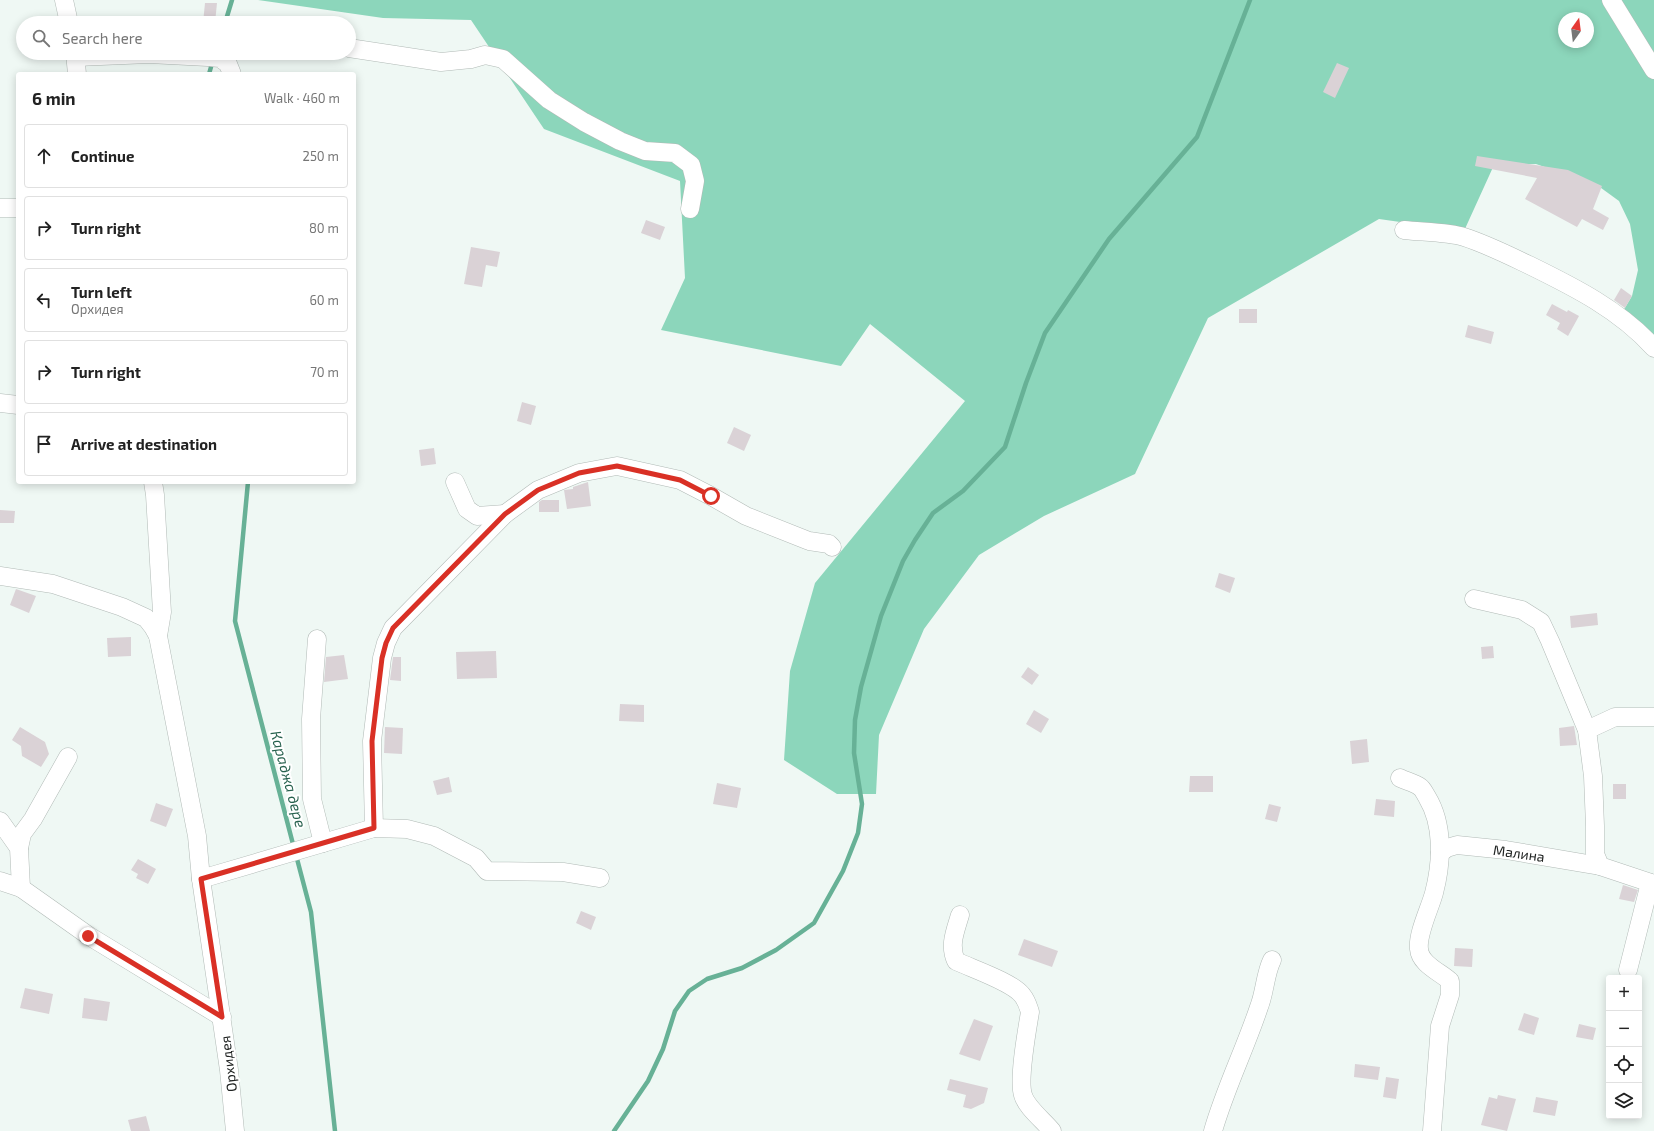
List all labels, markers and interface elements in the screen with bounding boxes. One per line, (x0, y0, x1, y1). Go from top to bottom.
north arrow (1558, 12, 1594, 48)
search box (16, 16, 356, 60)
icon: search (30, 27, 52, 49)
text: Search here (62, 29, 143, 47)
text: 6 min (32, 88, 76, 108)
text: Walk · 460 m (264, 90, 340, 106)
icon: ahead (33, 145, 55, 167)
text: Continue (71, 147, 134, 165)
text: 250 m (303, 148, 339, 164)
icon: right (33, 217, 55, 239)
text: Turn right (71, 219, 141, 237)
text: 80 m (309, 220, 339, 236)
text: Turn left (71, 283, 132, 301)
icon: left (33, 289, 55, 311)
text: 60 m (309, 292, 339, 308)
text: Орхидея (71, 301, 123, 317)
icon: right (33, 361, 55, 383)
text: Turn right (71, 363, 141, 381)
text: 70 m (310, 364, 339, 380)
icon: arrive (33, 433, 55, 455)
text: Arrive at destination (71, 435, 217, 453)
route start (702, 487, 720, 505)
water label: Караджа дере (267, 728, 311, 830)
street label: Малина (1492, 841, 1546, 865)
route end (79, 927, 97, 945)
map controls (1606, 975, 1642, 1119)
button: + (1606, 975, 1642, 1011)
button: − (1606, 1011, 1642, 1047)
street label: Орхидея (216, 1035, 240, 1093)
button: locate (1606, 1047, 1642, 1083)
button: layers (1606, 1083, 1642, 1119)

